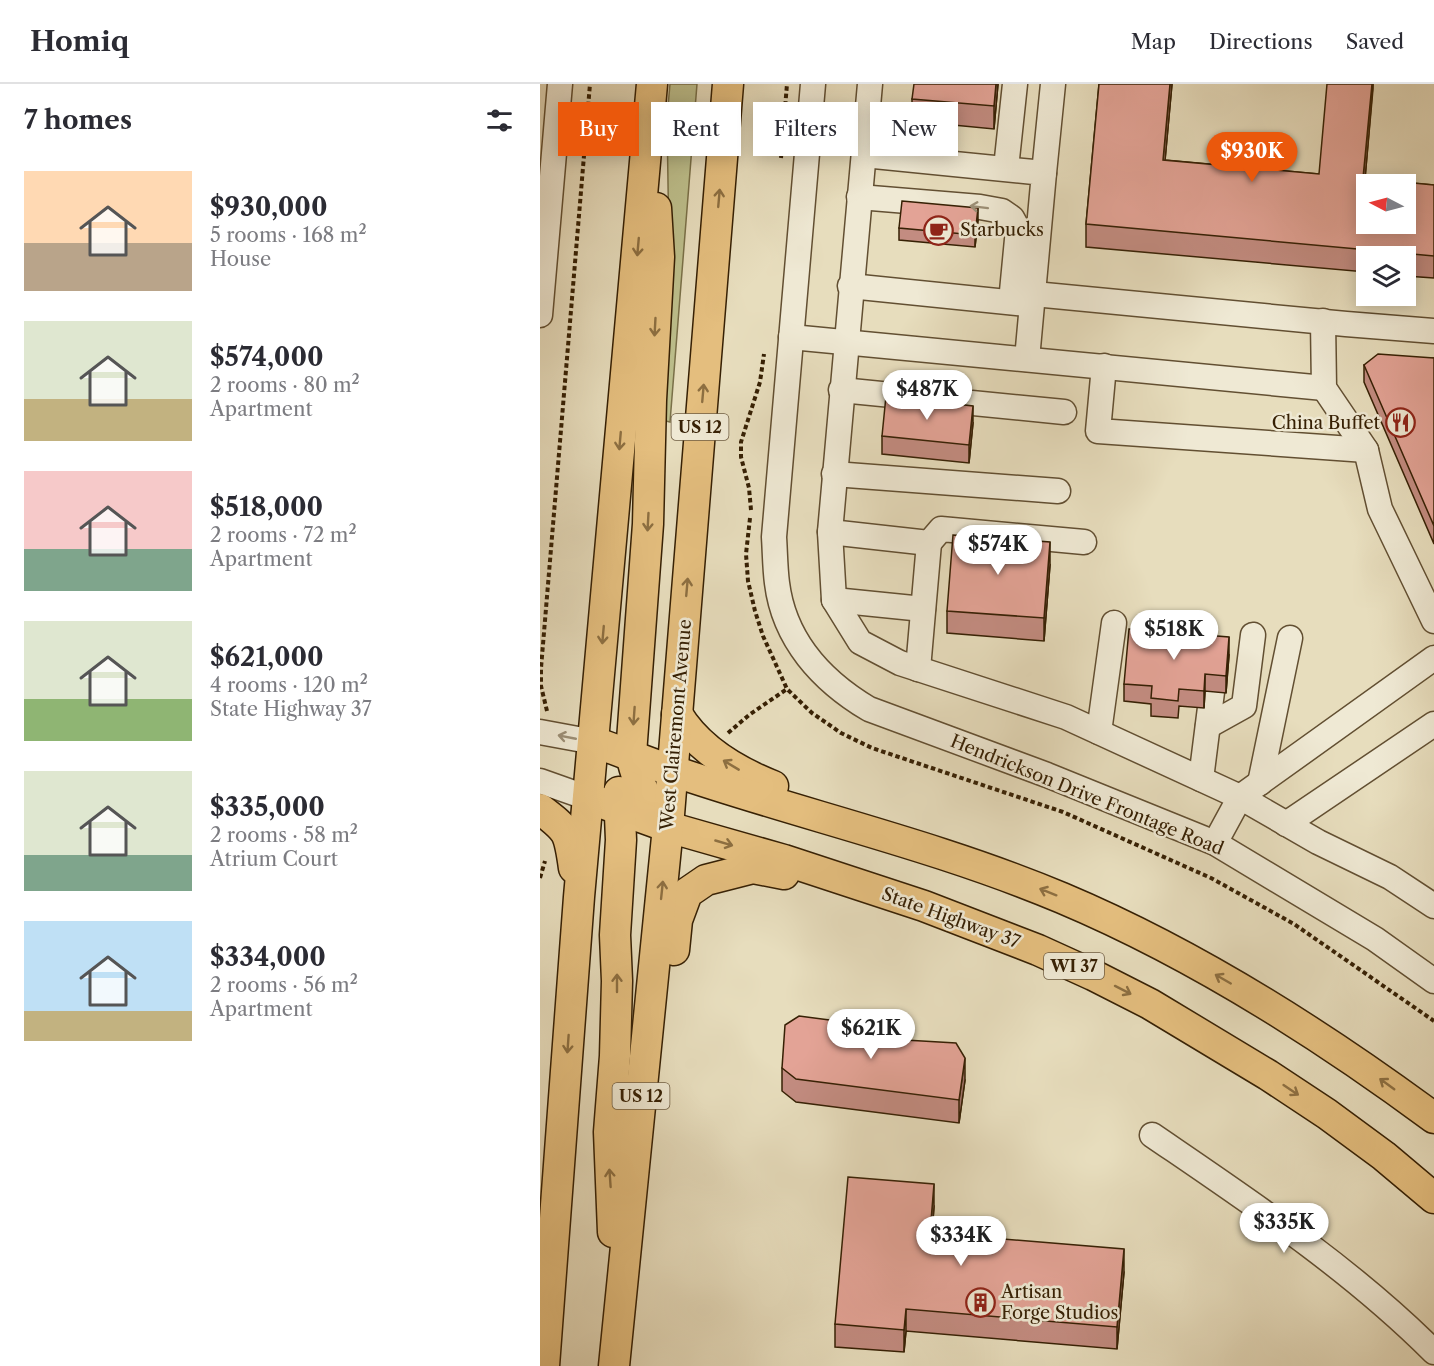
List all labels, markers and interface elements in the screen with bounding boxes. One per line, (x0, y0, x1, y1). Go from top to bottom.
text: Homiq (30, 24, 129, 58)
text: Map (1131, 29, 1176, 54)
text: Directions (1209, 29, 1313, 54)
text: Saved (1346, 29, 1404, 54)
chip: Buy (558, 102, 639, 156)
chip: Rent (651, 102, 741, 156)
chip: Filters (753, 102, 858, 156)
chip: New (870, 102, 958, 156)
text: 7 homes (24, 104, 132, 136)
icon: filters (483, 104, 516, 137)
pin: $930K (1210, 132, 1294, 183)
text: $930K (1220, 139, 1284, 163)
north arrow (1356, 174, 1416, 234)
map controls (1356, 174, 1416, 306)
one-way arrow (714, 189, 725, 209)
text: $930,000 (210, 191, 328, 223)
icon: home (72, 195, 144, 267)
one-way arrow (970, 202, 989, 213)
cafe icon: Starbucks (923, 214, 955, 246)
place label: Starbucks (960, 219, 1044, 241)
text: 5 rooms · 168 m² (210, 223, 367, 247)
one-way arrow (632, 236, 643, 256)
button: layers (1356, 246, 1416, 306)
text: House (210, 247, 271, 271)
one-way arrow (649, 316, 660, 336)
text: $574,000 (210, 341, 324, 373)
icon: home (72, 345, 144, 417)
pin: $487K (885, 370, 969, 421)
text: 2 rooms · 80 m² (210, 373, 360, 397)
text: $487K (896, 377, 958, 401)
one-way arrow (698, 383, 709, 403)
text: Apartment (210, 397, 313, 421)
restaurant icon: China Buffet (1385, 407, 1417, 439)
place label: China Buffet (1272, 412, 1381, 434)
road number: US 12 (672, 414, 728, 440)
one-way arrow (615, 431, 626, 451)
text: $518,000 (210, 491, 323, 523)
icon: home (72, 495, 144, 567)
one-way arrow (642, 511, 653, 531)
text: 2 rooms · 72 m² (210, 523, 357, 547)
pin: $574K (956, 525, 1040, 576)
text: $574K (968, 532, 1028, 556)
text: Apartment (210, 547, 313, 571)
one-way arrow (682, 578, 693, 597)
pin: $518K (1132, 610, 1216, 661)
text: $518K (1144, 617, 1204, 641)
street label: West Clairemont Avenue (656, 618, 696, 833)
one-way arrow (597, 625, 608, 645)
text: $621,000 (210, 641, 324, 673)
icon: home (72, 645, 144, 717)
text: 4 rooms · 120 m² (210, 673, 368, 697)
text: State Highway 37 (210, 697, 372, 721)
one-way arrow (628, 706, 639, 725)
street label: Hendrickson Drive Frontage Road (947, 730, 1227, 860)
one-way arrow (557, 731, 577, 742)
one-way arrow (723, 759, 740, 771)
text: $335,000 (210, 791, 325, 823)
icon: home (72, 795, 144, 867)
text: 2 rooms · 58 m² (210, 823, 358, 847)
one-way arrow (714, 837, 733, 849)
text: Atrium Court (210, 847, 338, 871)
one-way arrow (657, 880, 668, 900)
street label: State Highway 37 (879, 883, 1023, 953)
one-way arrow (1039, 886, 1058, 897)
text: $334,000 (210, 941, 326, 973)
icon: home (72, 945, 144, 1017)
road number: WI 37 (1044, 953, 1104, 979)
text: 2 rooms · 56 m² (210, 973, 358, 997)
one-way arrow (1215, 973, 1232, 985)
one-way arrow (611, 974, 623, 994)
one-way arrow (1114, 985, 1132, 997)
text: Apartment (210, 997, 313, 1021)
pin: $621K (829, 1009, 913, 1060)
text: $621K (841, 1016, 901, 1040)
one-way arrow (562, 1034, 573, 1054)
one-way arrow (1379, 1077, 1395, 1090)
road number: US 12 (612, 1083, 670, 1109)
one-way arrow (1282, 1084, 1298, 1096)
one-way arrow (604, 1168, 615, 1188)
pin: $335K (1242, 1203, 1326, 1254)
text: $335K (1254, 1210, 1314, 1234)
pin: $334K (919, 1216, 1003, 1267)
text: $334K (930, 1223, 992, 1247)
place label: Artisan Forge Studios (1000, 1281, 1118, 1324)
building icon: Artisan Forge Studios (964, 1286, 996, 1318)

